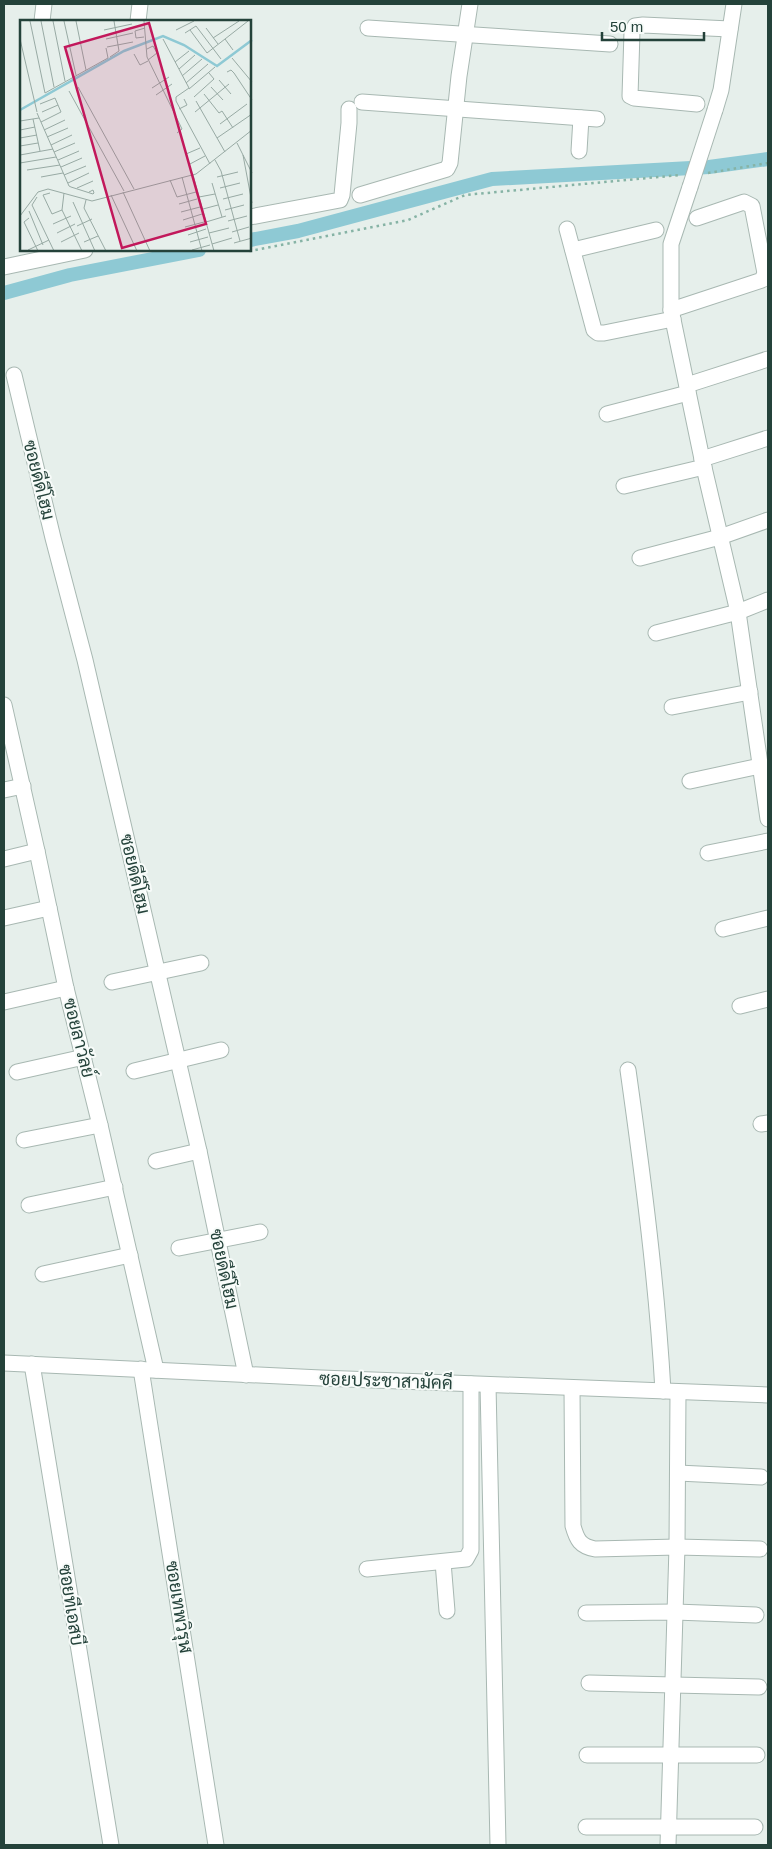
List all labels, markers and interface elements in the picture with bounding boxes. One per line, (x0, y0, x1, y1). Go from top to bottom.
scale bar (602, 10, 704, 42)
text: 50 m (610, 18, 643, 35)
inset map (20, 20, 251, 251)
street label: ซอยดีดีโฮม (19, 437, 61, 522)
street label: ซอยดีดีโฮม (116, 831, 157, 916)
street label: ซอยลาวัลย์ (59, 996, 101, 1080)
street label: ซอยดีดีโฮม (206, 1227, 245, 1311)
street label: ซอยประชาสามัคคี (319, 1366, 453, 1393)
street label: ซอยเทพวิรุฬ (160, 1559, 197, 1655)
street label: ซอยทีเอสบี (55, 1562, 90, 1647)

